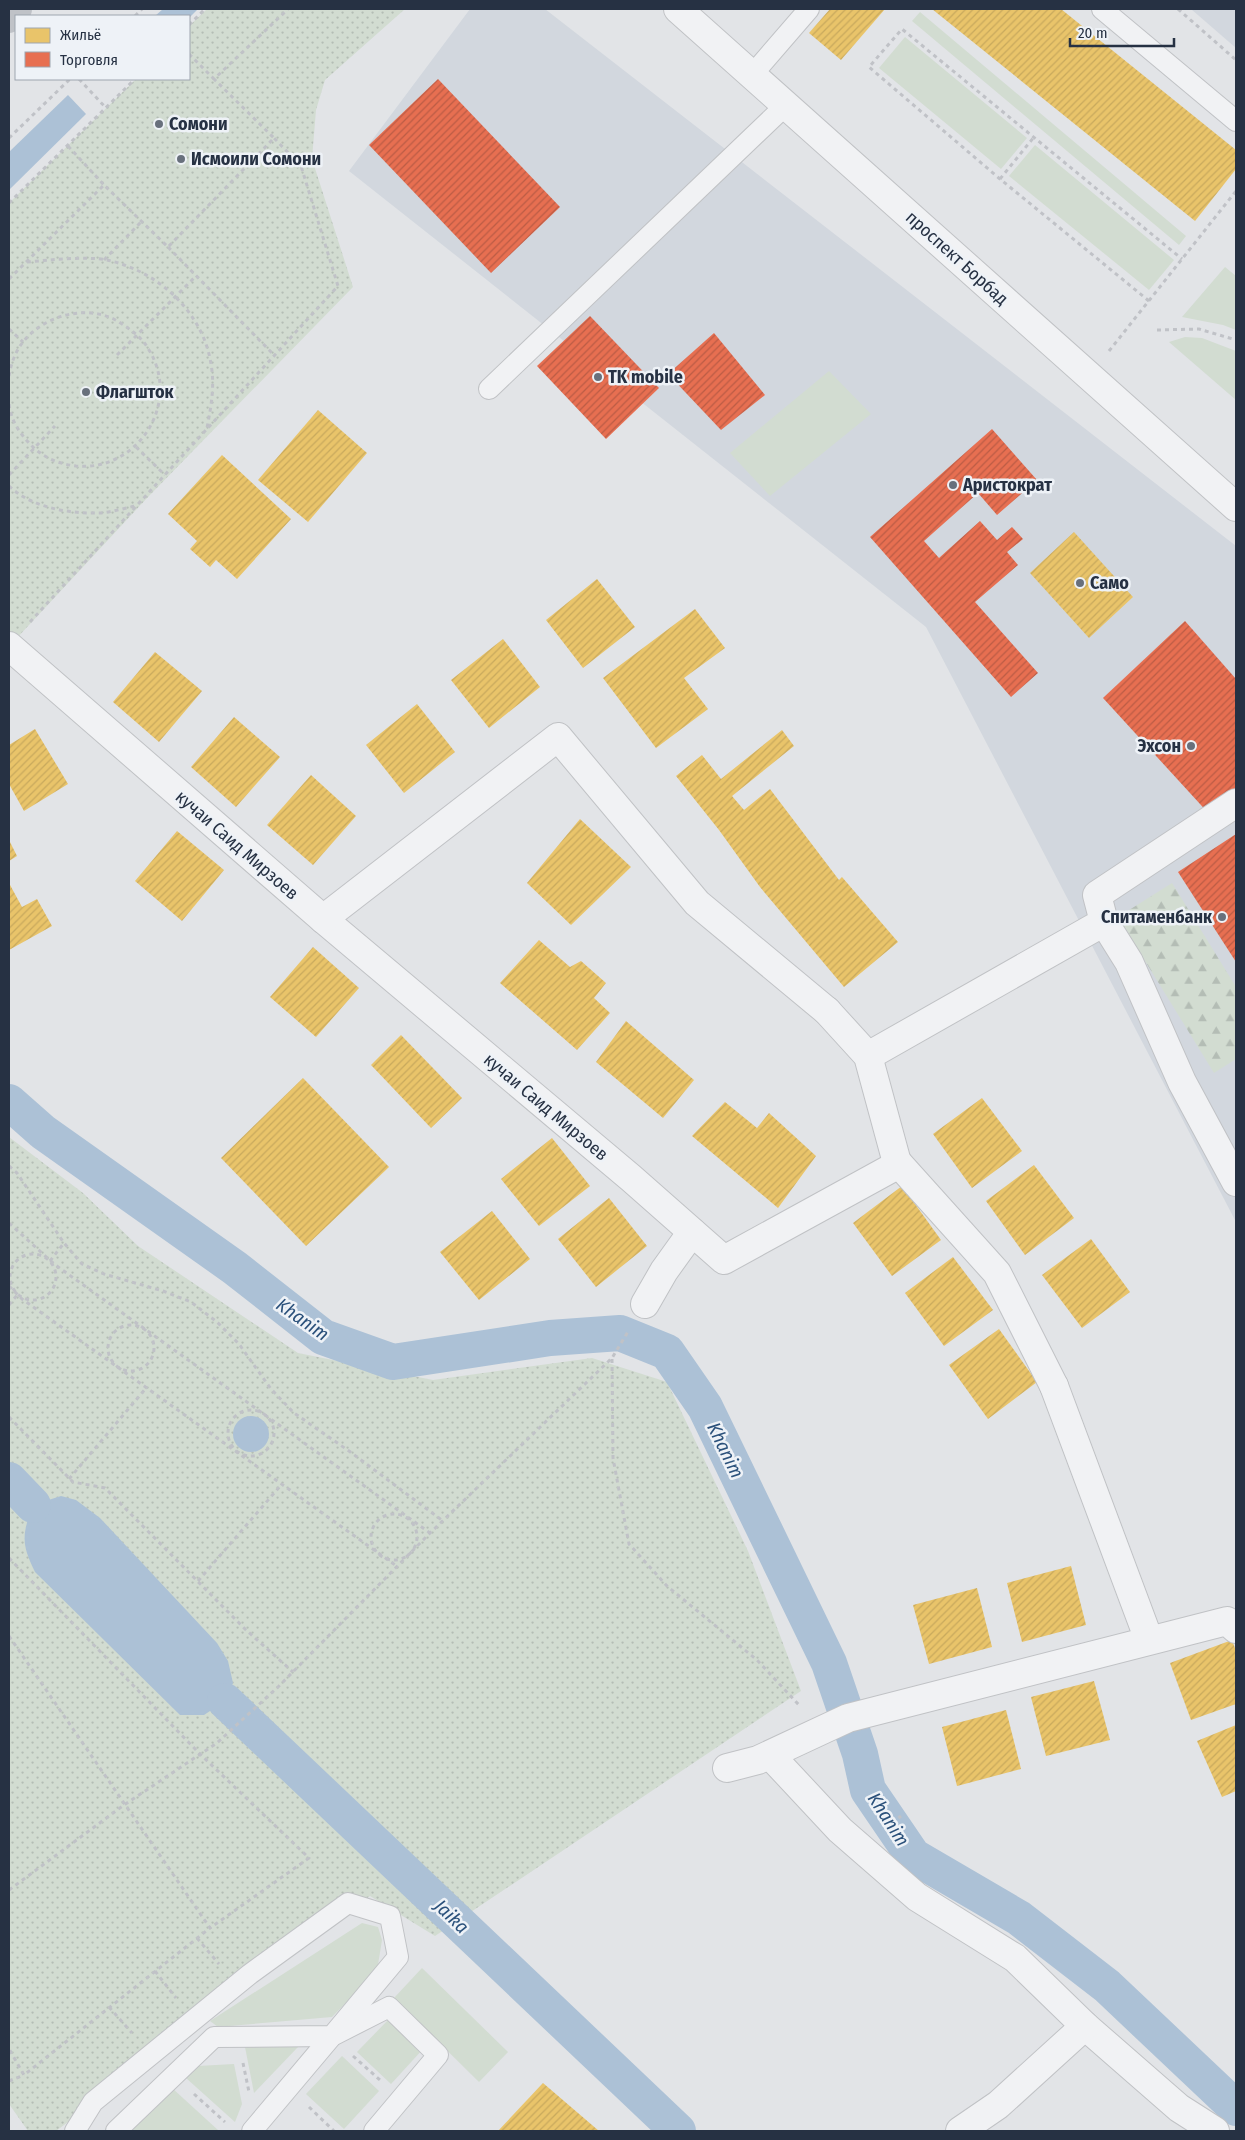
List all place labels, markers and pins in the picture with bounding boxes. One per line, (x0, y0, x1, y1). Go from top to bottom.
place label: Сомони (169, 113, 228, 135)
marker: Сомони (153, 118, 165, 130)
place label: Исмоили Сомони (191, 148, 321, 170)
marker: Исмоили Сомони (175, 153, 187, 165)
place label: TK mobile (608, 366, 683, 388)
marker: TK mobile (592, 371, 604, 383)
place label: Флагшток (96, 381, 175, 403)
marker: Флагшток (80, 386, 92, 398)
place label: Аристократ (962, 474, 1052, 496)
marker: Аристократ (947, 479, 959, 491)
place label: Само (1090, 572, 1129, 594)
marker: Само (1074, 577, 1086, 589)
place label: Эхсон (1137, 735, 1181, 757)
marker: Эхсон (1185, 740, 1197, 752)
place label: Спитаменбанк (1101, 906, 1213, 928)
marker: Спитаменбанк (1216, 911, 1228, 923)

